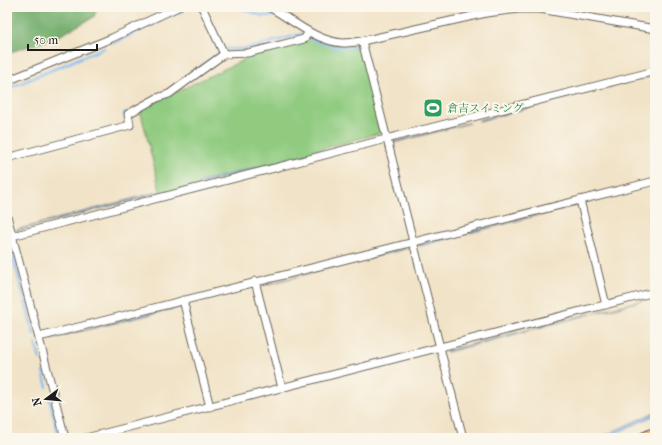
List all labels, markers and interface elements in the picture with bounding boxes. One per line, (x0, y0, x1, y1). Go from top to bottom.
scale bar (28, 26, 97, 52)
text: 50 m (34, 33, 58, 47)
sports icon: 倉吉スイミング (422, 97, 444, 119)
place label: 倉吉スイミング (447, 102, 524, 115)
north arrow (26, 379, 66, 419)
text: N (29, 395, 44, 407)

